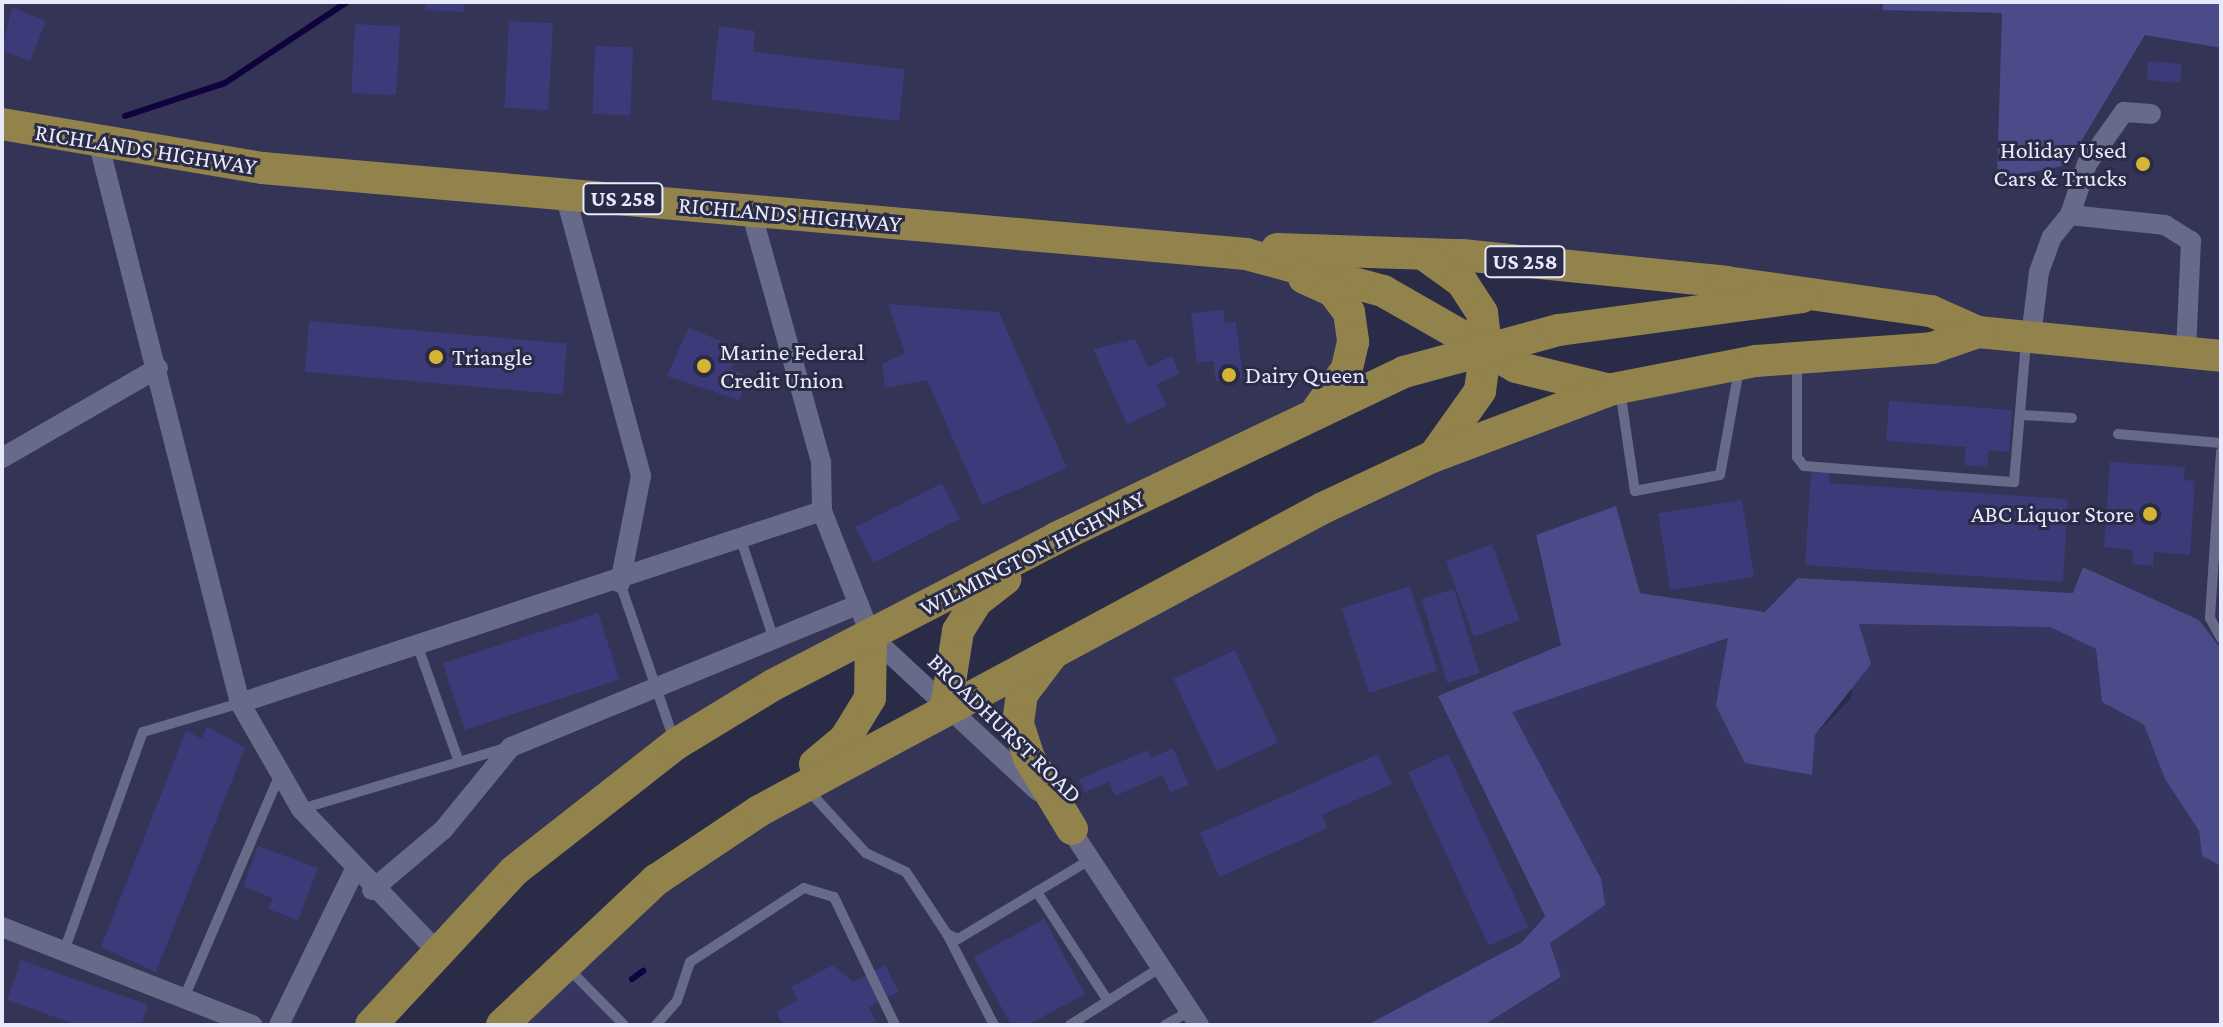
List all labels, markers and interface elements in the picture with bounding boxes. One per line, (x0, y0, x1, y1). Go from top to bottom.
street label: RICHLANDS HIGHWAY (33, 117, 259, 181)
place label: Holiday Used Cars & Trucks (1993, 136, 2127, 192)
marker: Holiday Used Cars & Trucks (2134, 155, 2152, 173)
road number: US 258 (581, 181, 665, 217)
street label: RICHLANDS HIGHWAY (677, 190, 903, 238)
road number: US 258 (1483, 244, 1567, 280)
place label: Marine Federal Credit Union (720, 338, 864, 394)
place label: Triangle (452, 343, 532, 371)
marker: Triangle (427, 348, 445, 366)
marker: Marine Federal Credit Union (695, 357, 713, 375)
place label: Dairy Queen (1245, 361, 1365, 389)
marker: Dairy Queen (1220, 366, 1238, 384)
street label: WILMINGTON HIGHWAY (914, 484, 1150, 622)
place label: ABC Liquor Store (1971, 500, 2134, 528)
marker: ABC Liquor Store (2141, 505, 2159, 523)
street label: BROADHURST ROAD (922, 647, 1088, 809)

